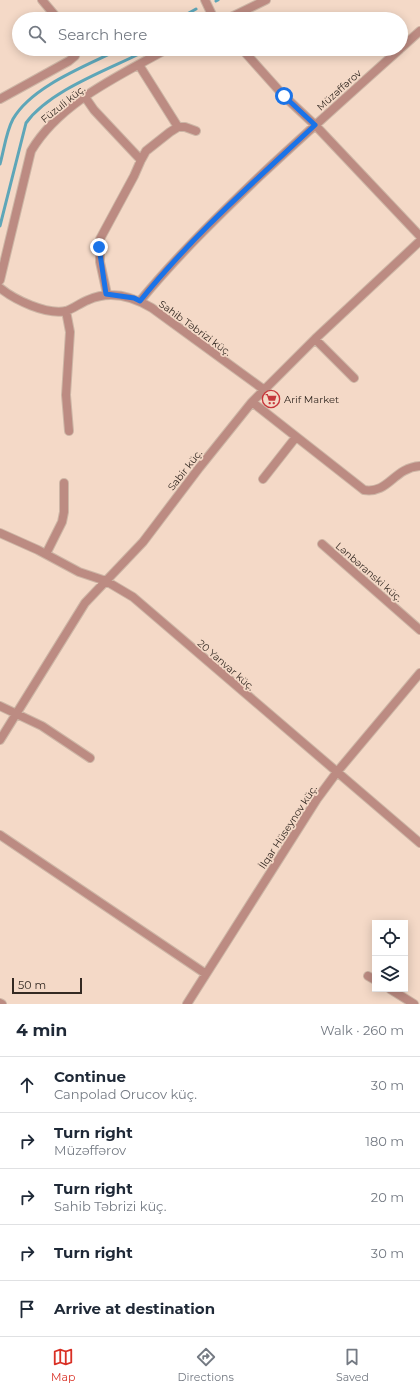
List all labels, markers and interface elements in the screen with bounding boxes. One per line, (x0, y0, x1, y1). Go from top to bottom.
search box (12, 12, 408, 56)
icon: search (26, 23, 48, 45)
text: Search here (58, 25, 147, 44)
street label: Müzəffərov (314, 66, 364, 113)
street label: Füzuli küç. (38, 82, 88, 126)
route start (275, 87, 293, 105)
route end (90, 238, 108, 256)
street label: Sahib Təbrizi küç. (156, 297, 234, 359)
supermarket icon: Arif Market (261, 389, 281, 409)
place label: Arif Market (284, 393, 339, 406)
street label: Sabir küç. (165, 447, 205, 493)
street label: Lənbəranski küç. (333, 539, 405, 605)
street label: 20 Yanvar küç. (195, 637, 257, 693)
street label: İlqar Hüseynov küç. (256, 783, 320, 871)
map controls (372, 920, 408, 992)
button: locate (372, 920, 408, 956)
button: layers (372, 956, 408, 992)
scale bar (12, 976, 82, 995)
text: 50 m (18, 978, 46, 992)
text: 4 min (16, 1020, 67, 1040)
text: Walk · 260 m (320, 1022, 404, 1038)
text: Continue (54, 1067, 126, 1086)
icon: ahead (16, 1074, 38, 1096)
text: 30 m (371, 1077, 404, 1093)
text: Canpolad Orucov küç. (54, 1086, 197, 1102)
text: Turn right (54, 1123, 133, 1142)
icon: right (16, 1130, 38, 1152)
text: 180 m (365, 1133, 404, 1149)
text: Müzəffərov (54, 1142, 126, 1158)
text: Turn right (54, 1179, 133, 1198)
icon: right (16, 1186, 38, 1208)
text: 20 m (371, 1189, 404, 1205)
text: Sahib Təbrizi küç. (54, 1198, 166, 1214)
icon: right (16, 1242, 38, 1264)
text: Turn right (54, 1243, 133, 1262)
text: 30 m (371, 1245, 404, 1261)
icon: arrive (16, 1298, 38, 1320)
text: Arrive at destination (54, 1299, 215, 1318)
tab: Map (51, 1346, 75, 1384)
tab: Directions (178, 1346, 234, 1384)
tab: Saved (336, 1346, 369, 1384)

